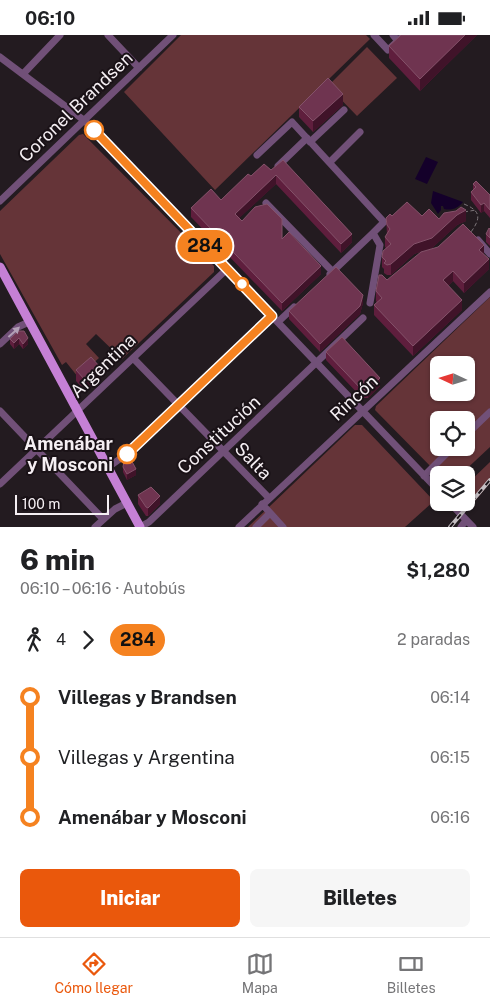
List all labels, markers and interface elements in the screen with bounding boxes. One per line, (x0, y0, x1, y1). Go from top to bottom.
text: 06:10 (25, 7, 75, 29)
street label: Coronel Brandsen (15, 47, 137, 166)
unlabelled marker (84, 120, 104, 140)
line badge: 284 (176, 230, 234, 262)
text: 284 (187, 235, 223, 256)
unlabelled marker (235, 277, 249, 291)
one-way arrow (7, 326, 19, 338)
street label: Argentina (66, 329, 140, 402)
north arrow (430, 356, 475, 401)
map controls (430, 356, 475, 511)
street label: Rincón (326, 370, 382, 425)
street label: Constitución (173, 391, 264, 478)
button: locate (430, 411, 475, 456)
place label: Amenábar y Mosconi (24, 433, 114, 475)
street label: Salta (231, 438, 276, 484)
marker: Amenábar y Mosconi (117, 444, 137, 464)
button: layers (430, 466, 475, 511)
scale bar (15, 492, 109, 515)
text: 100 m (22, 496, 60, 512)
text: 6 min (20, 543, 95, 576)
text: $1,280 (406, 559, 470, 581)
text: 06:10 – 06:16 · Autobús (20, 579, 185, 598)
icon: walk (20, 626, 48, 654)
icon: forward (74, 626, 102, 654)
text: 284 (120, 629, 155, 650)
text: 4 (56, 630, 66, 649)
text: 2 paradas (397, 630, 470, 649)
text: Villegas y Brandsen (58, 686, 237, 708)
text: 06:14 (430, 688, 470, 707)
text: Villegas y Argentina (58, 746, 235, 768)
text: 06:15 (430, 748, 470, 767)
text: Amenábar y Mosconi (58, 806, 247, 828)
text: 06:16 (430, 808, 470, 827)
button: Iniciar (20, 869, 240, 927)
button: Billetes (250, 869, 470, 927)
tab: Cómo llegar (54, 950, 133, 996)
tab: Mapa (242, 950, 278, 996)
tab: Billetes (387, 950, 436, 996)

